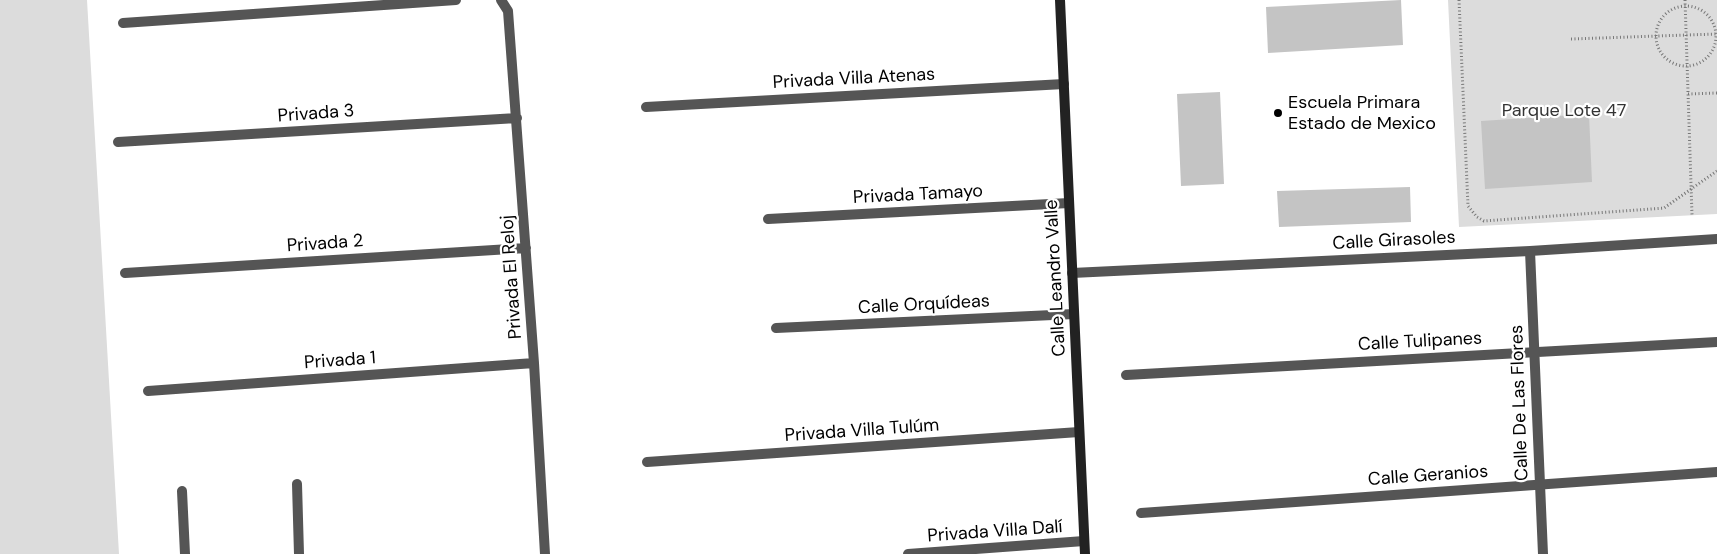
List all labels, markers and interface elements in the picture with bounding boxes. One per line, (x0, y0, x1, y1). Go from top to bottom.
street label: Privada Villa Atenas (772, 64, 936, 94)
place label: Escuela Primara Estado de Mexico (1288, 92, 1436, 134)
park label: Parque Lote 47 (1502, 100, 1626, 122)
street label: Privada 3 (277, 101, 355, 127)
marker: Escuela Primara Estado de Mexico (1272, 107, 1284, 119)
street label: Privada Tamayo (852, 181, 984, 209)
street label: Calle Leandro Valle (1041, 199, 1071, 357)
street label: Privada El Reloj (497, 214, 527, 340)
street label: Calle Girasoles (1332, 227, 1456, 255)
street label: Privada 2 (286, 231, 364, 257)
street label: Calle Orquídeas (858, 291, 990, 319)
street label: Calle De Las Flores (1506, 325, 1534, 481)
street label: Calle Tulipanes (1357, 328, 1483, 356)
street label: Privada 1 (303, 348, 377, 374)
street label: Privada Villa Tulúm (784, 415, 940, 447)
street label: Calle Geranios (1367, 461, 1489, 491)
street label: Privada Villa Dalí (927, 517, 1063, 547)

